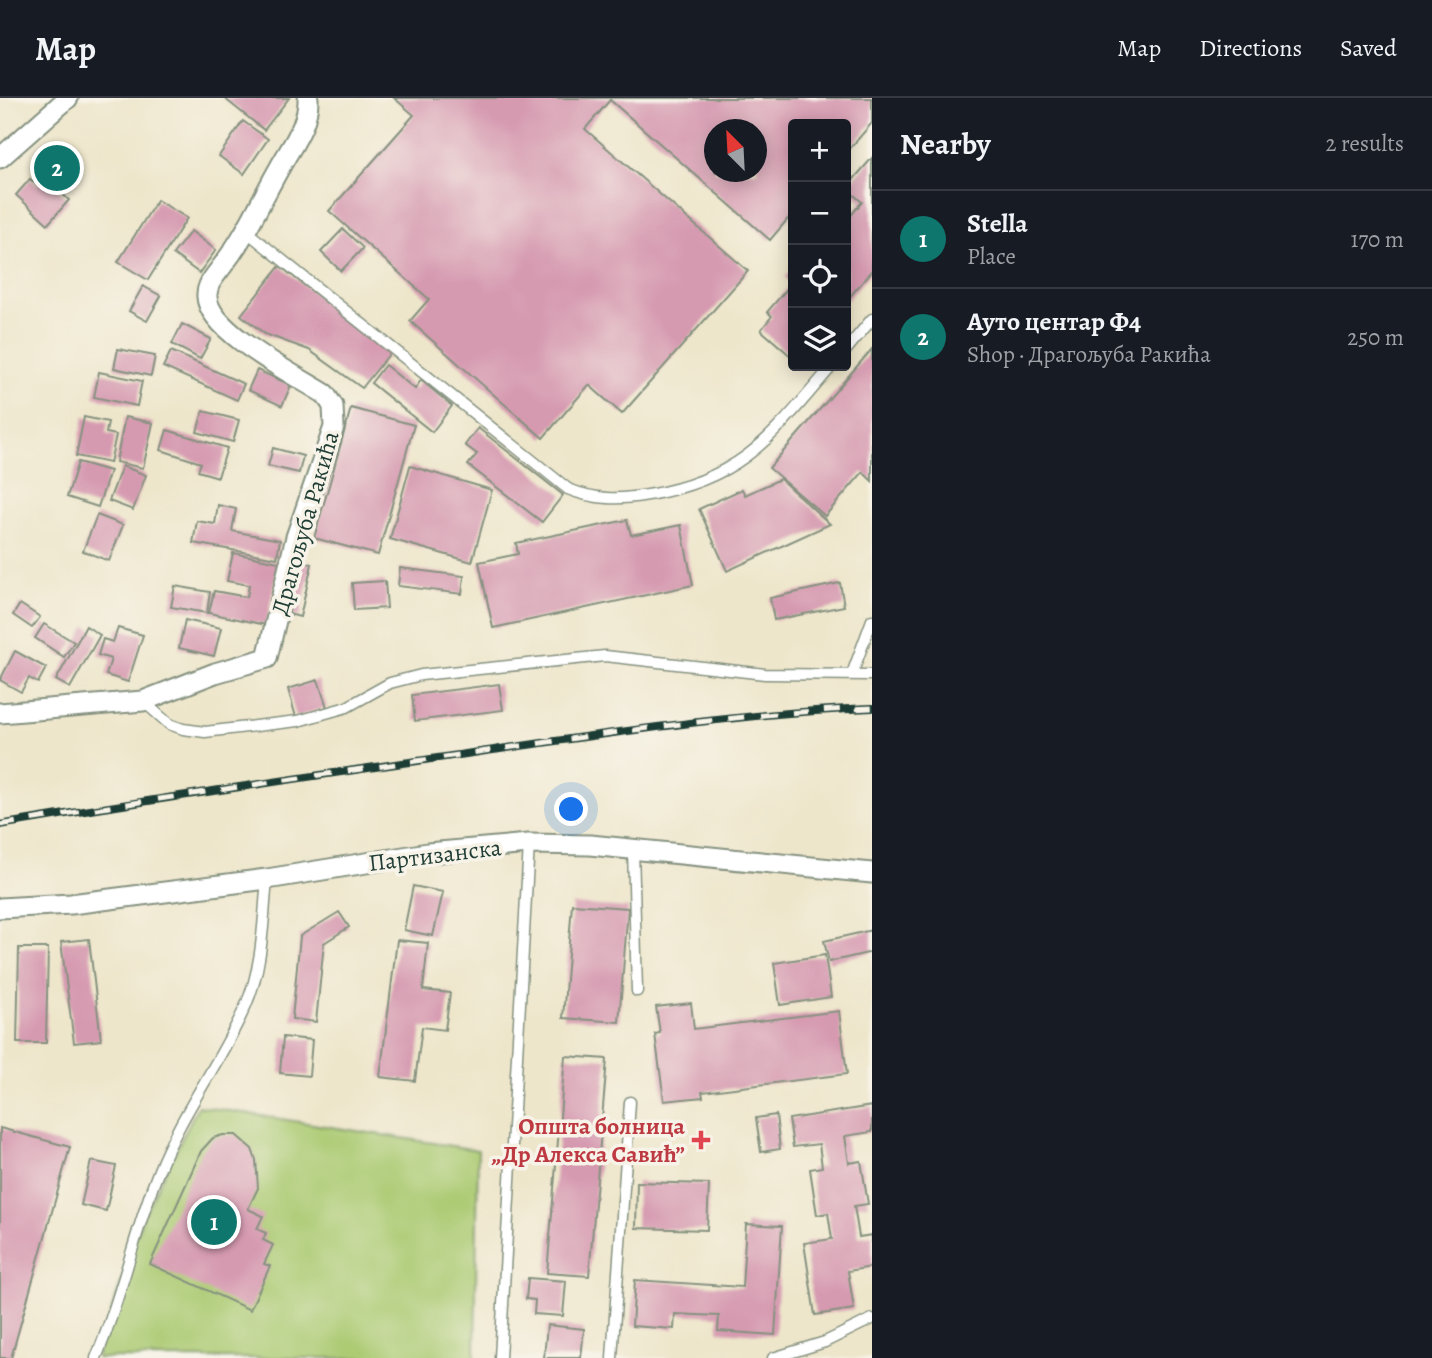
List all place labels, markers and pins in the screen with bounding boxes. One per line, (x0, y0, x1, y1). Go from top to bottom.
pin: 2 (34, 142, 80, 194)
place label: Општа болница „Др Алекса Савић” (491, 1110, 686, 1170)
marker: Општа болница „Др Алекса Савић” (691, 1130, 711, 1150)
pin: 1 (191, 1196, 237, 1248)

